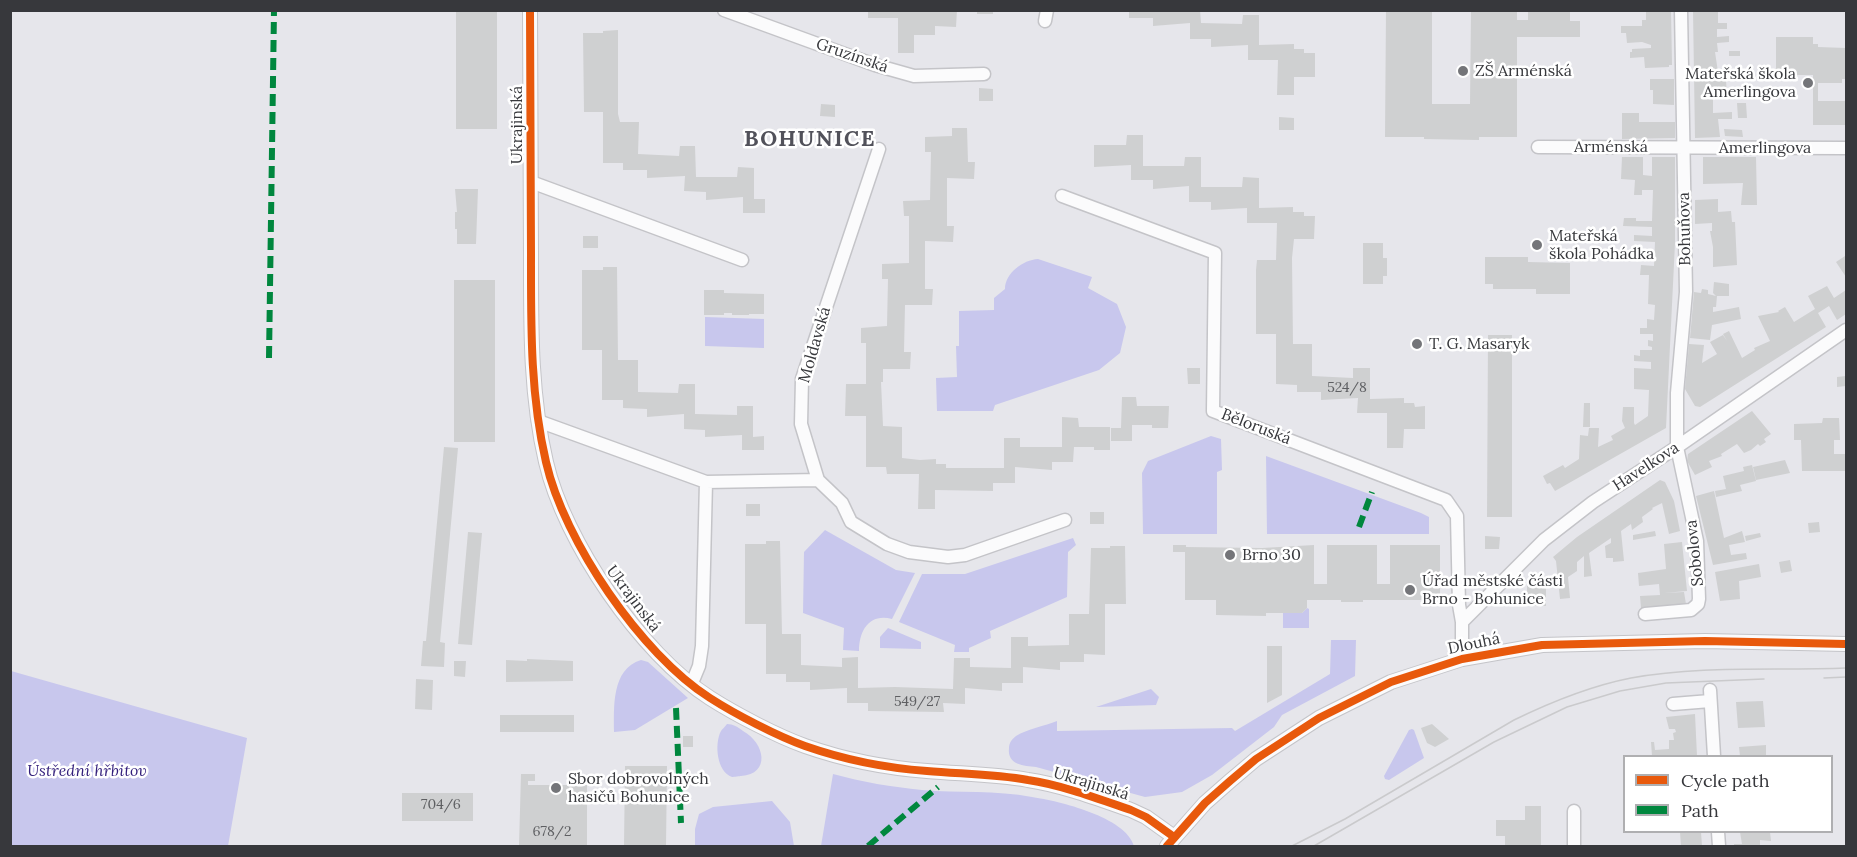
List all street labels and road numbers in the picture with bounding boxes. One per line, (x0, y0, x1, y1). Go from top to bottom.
street label: Gruzínská (813, 35, 891, 77)
street label: Ukrajinská (507, 86, 527, 164)
street label: Arménská (1574, 137, 1648, 157)
street label: Amerlingova (1719, 138, 1811, 158)
street label: Bohuňova (1675, 192, 1695, 266)
street label: Moldavská (795, 305, 835, 385)
street label: Běloruská (1218, 405, 1294, 449)
street label: Havelkova (1609, 438, 1683, 496)
street label: Sobolova (1682, 519, 1708, 587)
street label: Ukrajinská (602, 562, 664, 636)
street label: Dlouhá (1446, 629, 1502, 659)
street label: Ukrajinská (1051, 763, 1131, 805)

